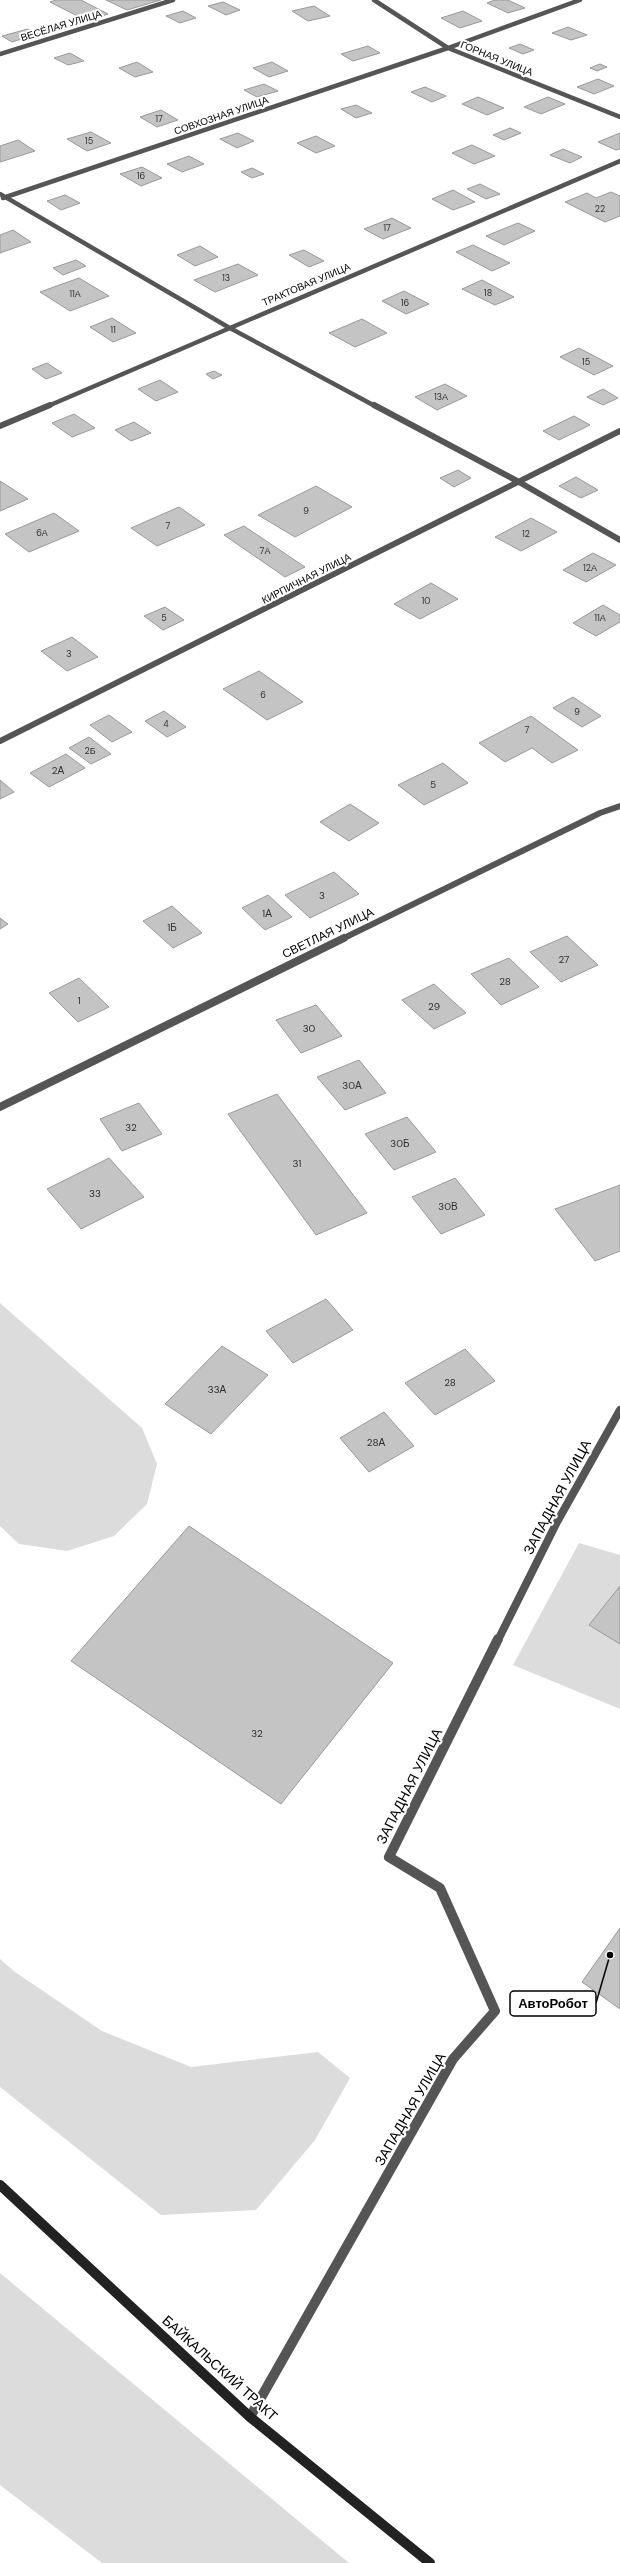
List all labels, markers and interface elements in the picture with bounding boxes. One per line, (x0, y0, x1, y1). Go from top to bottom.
street label: ВЕСЁЛАЯ УЛИЦА (19, 7, 104, 44)
street label: ГОРНАЯ УЛИЦА (459, 38, 535, 79)
street label: СОВХОЗНАЯ УЛИЦА (172, 93, 270, 138)
house number: 17 (155, 113, 163, 125)
house number: 15 (85, 135, 93, 147)
house number: 16 (137, 170, 146, 182)
house number: 22 (595, 203, 605, 215)
house number: 17 (383, 222, 391, 234)
street label: ТРАКТОВАЯ УЛИЦА (260, 260, 353, 309)
house number: 13 (222, 272, 230, 284)
house number: 18 (484, 287, 492, 299)
house number: 11А (69, 288, 81, 300)
house number: 16 (401, 297, 410, 309)
house number: 11 (110, 324, 116, 336)
house number: 15 (582, 356, 590, 368)
house number: 13А (434, 391, 448, 403)
house number: 9 (303, 505, 309, 517)
house number: 7 (166, 520, 171, 532)
house number: 6А (36, 527, 48, 539)
house number: 12 (522, 528, 530, 540)
house number: 7А (260, 545, 270, 557)
street label: КИРПИЧНАЯ УЛИЦА (259, 550, 353, 607)
house number: 12А (583, 562, 597, 574)
house number: 10 (422, 595, 430, 607)
house number: 5 (161, 612, 167, 624)
house number: 11А (594, 612, 606, 624)
house number: 3 (66, 648, 72, 660)
house number: 6 (260, 689, 266, 701)
house number: 9 (574, 706, 580, 718)
house number: 4 (163, 718, 169, 730)
house number: 7 (525, 724, 530, 736)
house number: 2Б (84, 745, 96, 757)
house number: 2А (52, 764, 65, 777)
house number: 5 (430, 778, 436, 791)
house number: 3 (319, 889, 325, 902)
street label: СВЕТЛАЯ УЛИЦА (280, 904, 376, 962)
house number: 1А (262, 907, 272, 920)
house number: 1Б (167, 921, 177, 934)
house number: 27 (559, 953, 569, 966)
house number: 28 (499, 975, 511, 988)
house number: 1 (77, 994, 81, 1007)
house number: 29 (428, 1000, 440, 1013)
house number: 30 (303, 1022, 316, 1035)
house number: 30А (342, 1079, 362, 1092)
house number: 32 (125, 1121, 137, 1134)
house number: 30Б (390, 1137, 410, 1150)
house number: 31 (293, 1157, 301, 1170)
house number: 33 (89, 1187, 101, 1200)
house number: 30В (438, 1200, 458, 1213)
house number: 28 (444, 1376, 456, 1389)
house number: 33А (208, 1383, 227, 1396)
house number: 28А (367, 1436, 385, 1449)
street label: ЗАПАДНАЯ УЛИЦА (519, 1436, 595, 1558)
street label: ЗАПАДНАЯ УЛИЦА (372, 1724, 446, 1847)
house number: 32 (251, 1727, 263, 1740)
callout: АвтоРобот (510, 1991, 596, 2016)
text: АвтоРобот (518, 1995, 588, 2012)
street label: ЗАПАДНАЯ УЛИЦА (370, 2049, 450, 2169)
street label: БАЙКАЛЬСКИЙ ТРАКТ (159, 2311, 282, 2425)

